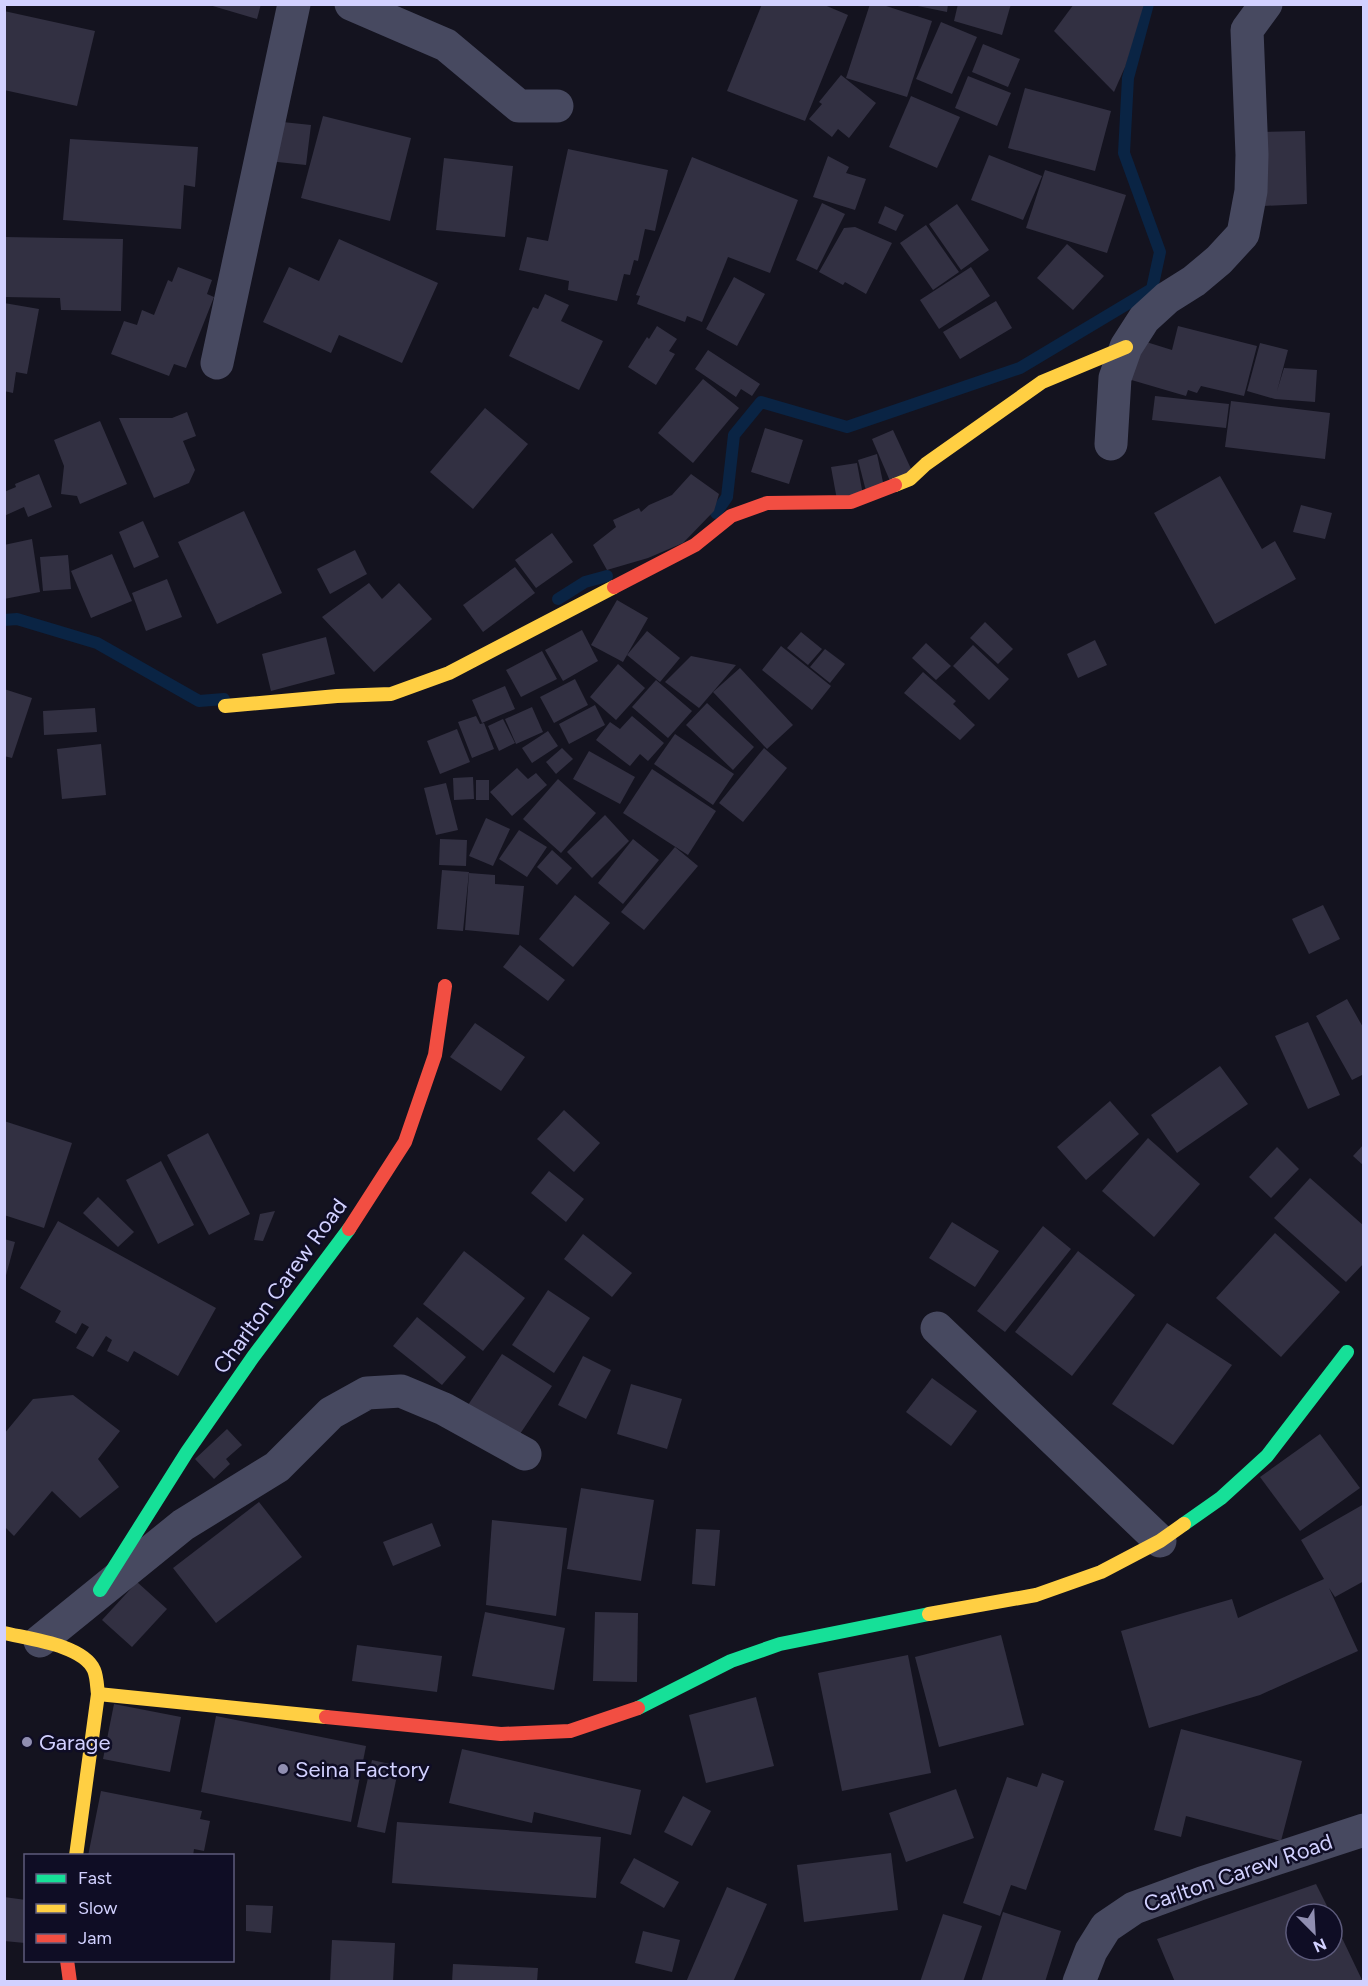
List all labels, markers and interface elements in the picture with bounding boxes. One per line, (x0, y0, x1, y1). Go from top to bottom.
street label: Charlton Carew Road (207, 1193, 353, 1379)
place label: Garage (39, 1729, 111, 1756)
marker: Garage (20, 1735, 34, 1749)
place label: Seina Factory (295, 1756, 430, 1783)
marker: Seina Factory (276, 1762, 290, 1776)
street label: Carlton Carew Road (1140, 1828, 1336, 1918)
legend (24, 1854, 234, 1962)
text: Fast (78, 1867, 112, 1889)
text: Slow (78, 1897, 117, 1919)
north arrow (1284, 1902, 1344, 1962)
text: Jam (78, 1927, 112, 1949)
text: N (1310, 1934, 1329, 1956)

